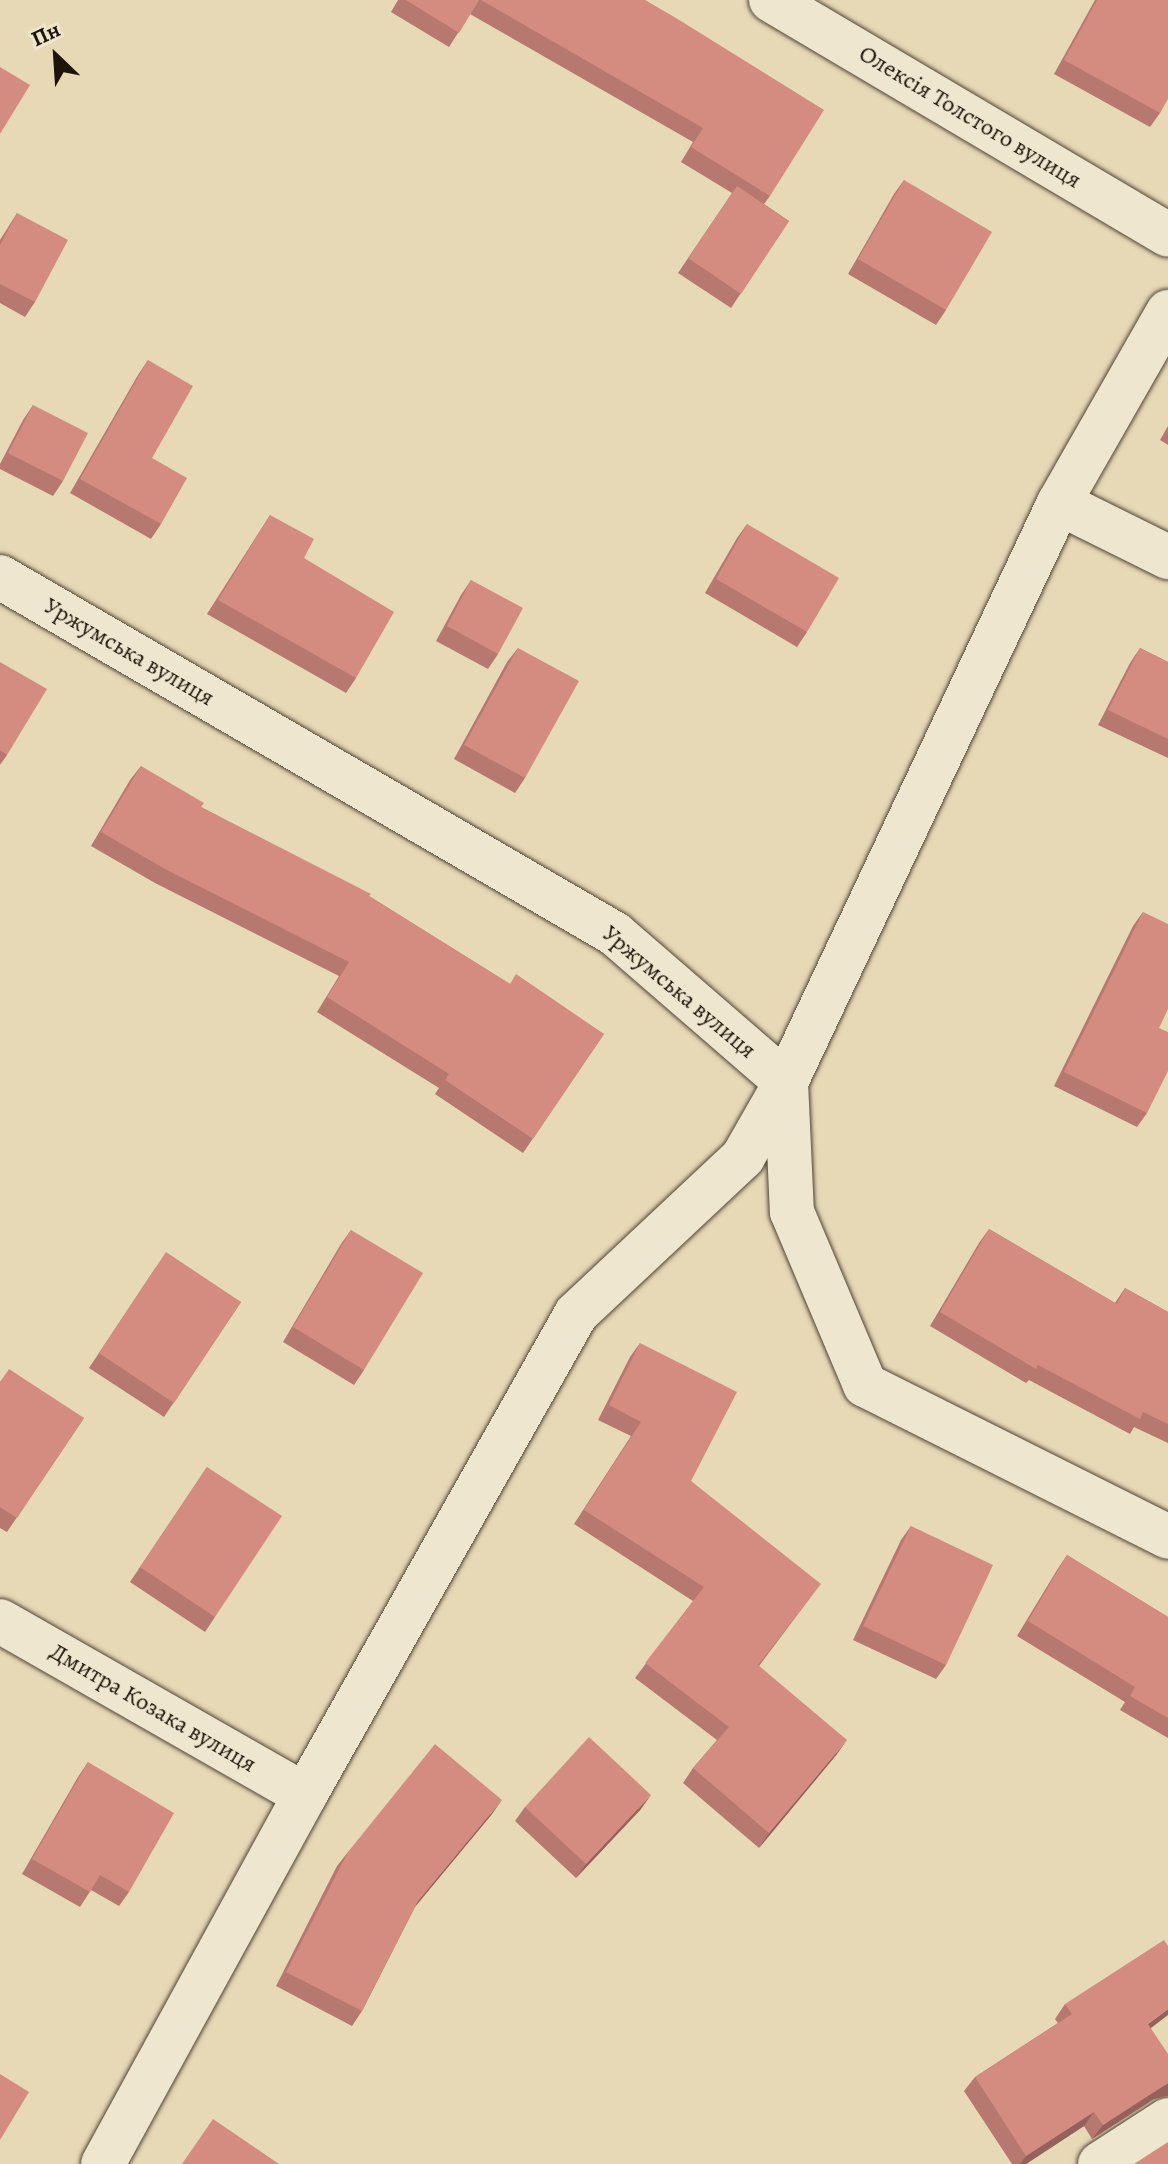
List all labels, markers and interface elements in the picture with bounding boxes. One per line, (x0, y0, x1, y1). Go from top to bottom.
text: Пн (26, 15, 65, 54)
north arrow (16, 16, 96, 96)
street label: Олексія Толстого вулиця (854, 39, 1086, 195)
street label: Уржумська вулиця (39, 592, 219, 712)
street label: Уржумська вулиця (596, 919, 762, 1065)
street label: Дмитра Козака вулиця (45, 1637, 261, 1779)

